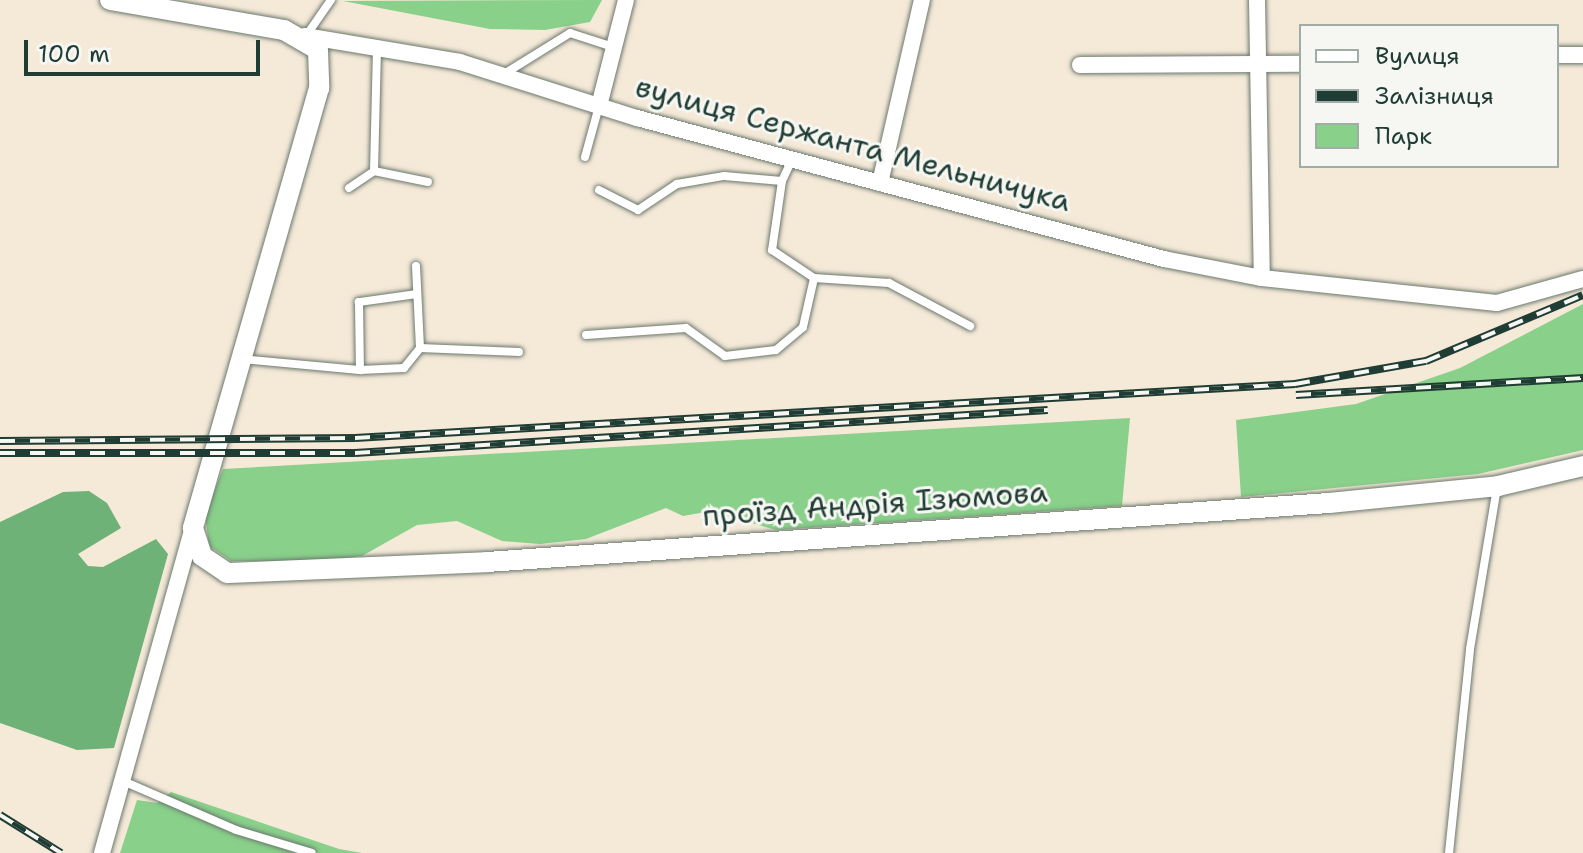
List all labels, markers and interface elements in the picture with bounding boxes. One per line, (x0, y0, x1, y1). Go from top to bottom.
scale bar (28, 24, 264, 74)
legend (1299, 24, 1559, 168)
text: 100 m (38, 38, 110, 70)
text: Вулиця (1375, 40, 1460, 72)
street label: вулиця Сержанта Мельничука (631, 68, 1075, 220)
text: Залізниця (1375, 80, 1494, 112)
text: Парк (1375, 120, 1432, 152)
street label: проїзд Андрія Ізюмова (701, 474, 1049, 534)

